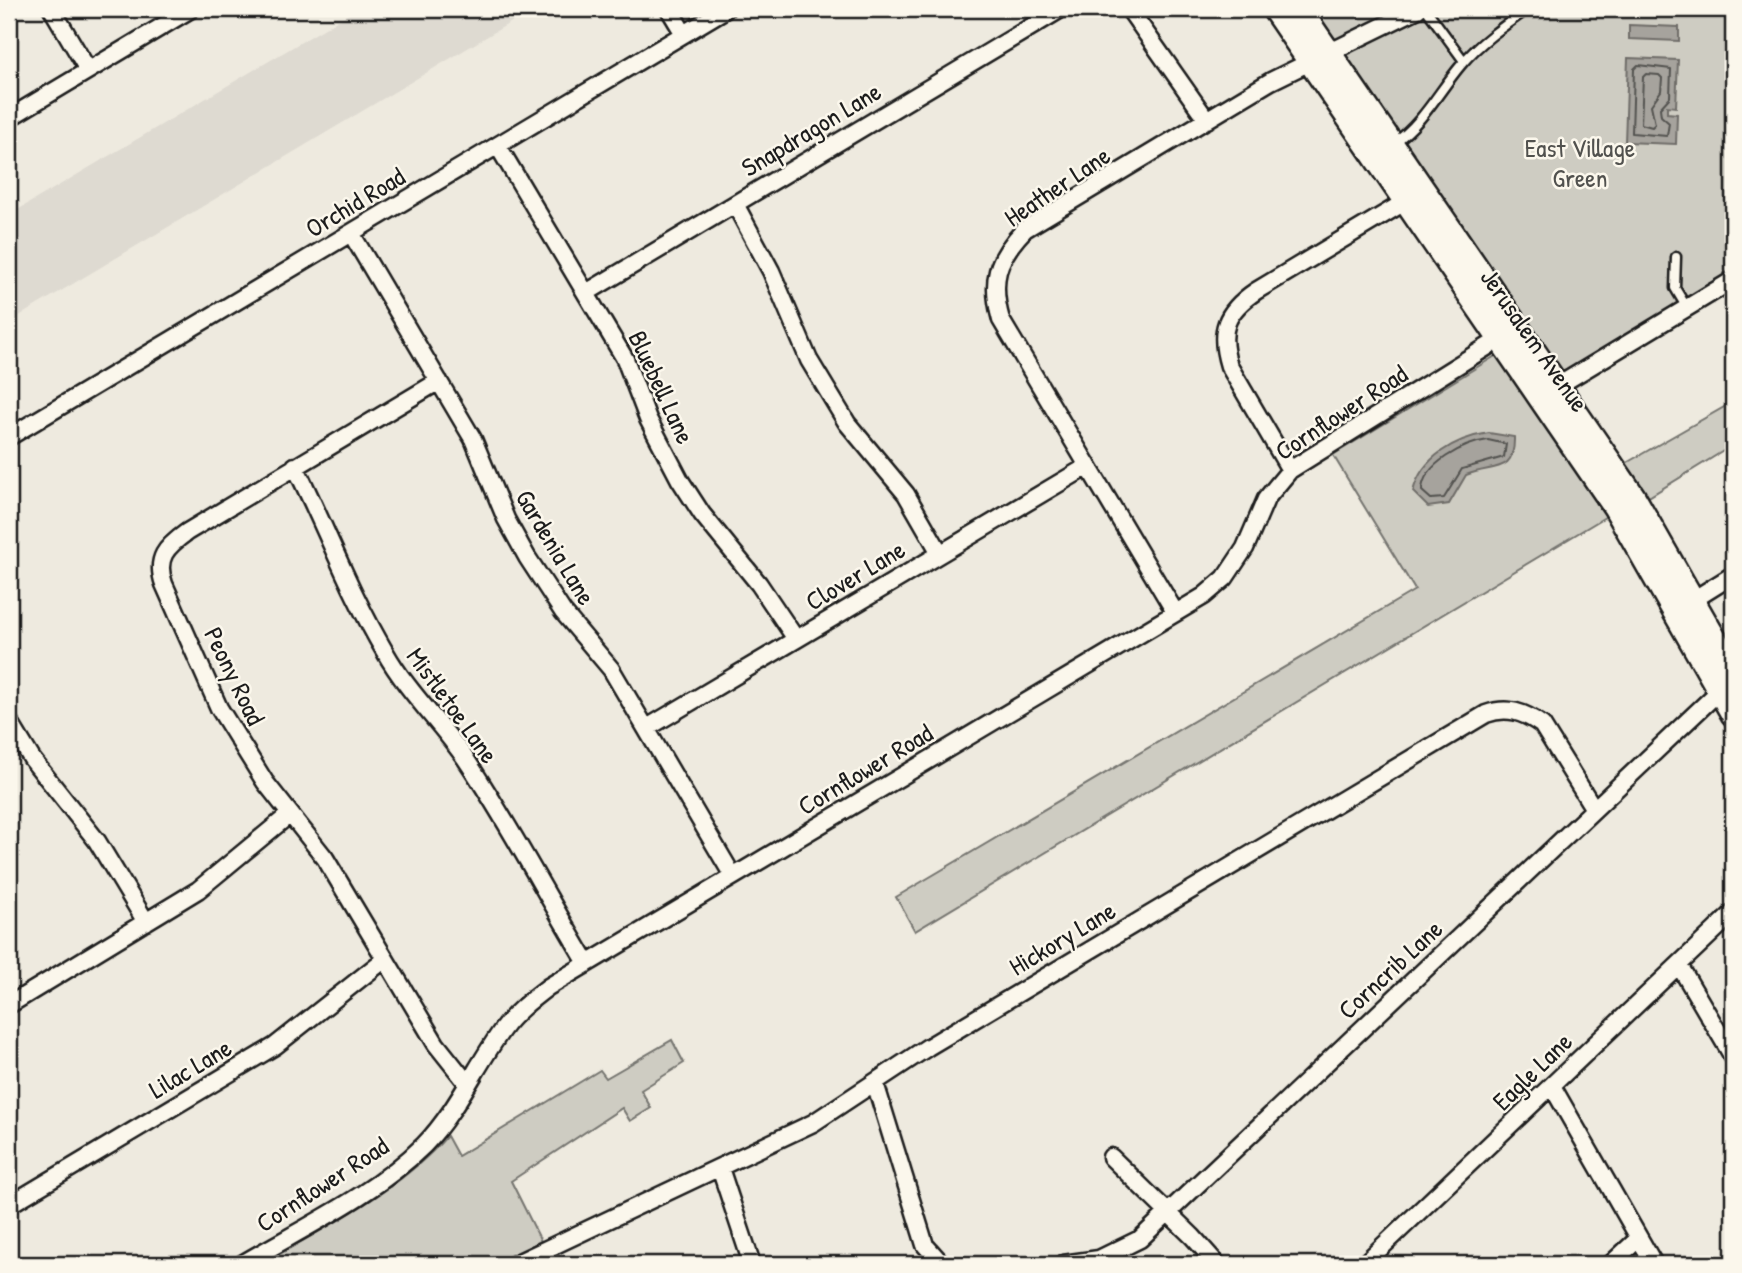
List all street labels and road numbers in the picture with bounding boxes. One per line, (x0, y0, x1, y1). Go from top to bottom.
street label: Snapdragon Lane (735, 74, 887, 184)
street label: Heather Lane (997, 138, 1117, 234)
street label: Orchid Road (299, 159, 411, 245)
street label: Jerusalem Avenue (1473, 261, 1597, 419)
street label: Bluebell Lane (621, 325, 703, 449)
street label: Cornflower Road (1268, 356, 1414, 468)
street label: Gardenia Lane (508, 483, 604, 611)
street label: Clover Lane (799, 532, 911, 618)
street label: Peony Road (196, 621, 274, 731)
street label: Mistletoe Lane (399, 640, 507, 770)
street label: Cornflower Road (791, 715, 939, 823)
street label: Hickory Lane (1002, 893, 1122, 983)
street label: Corncrib Lane (1330, 912, 1450, 1026)
street label: Eagle Lane (1484, 1024, 1580, 1118)
street label: Lilac Lane (142, 1030, 238, 1106)
street label: Cornflower Road (249, 1128, 395, 1240)

